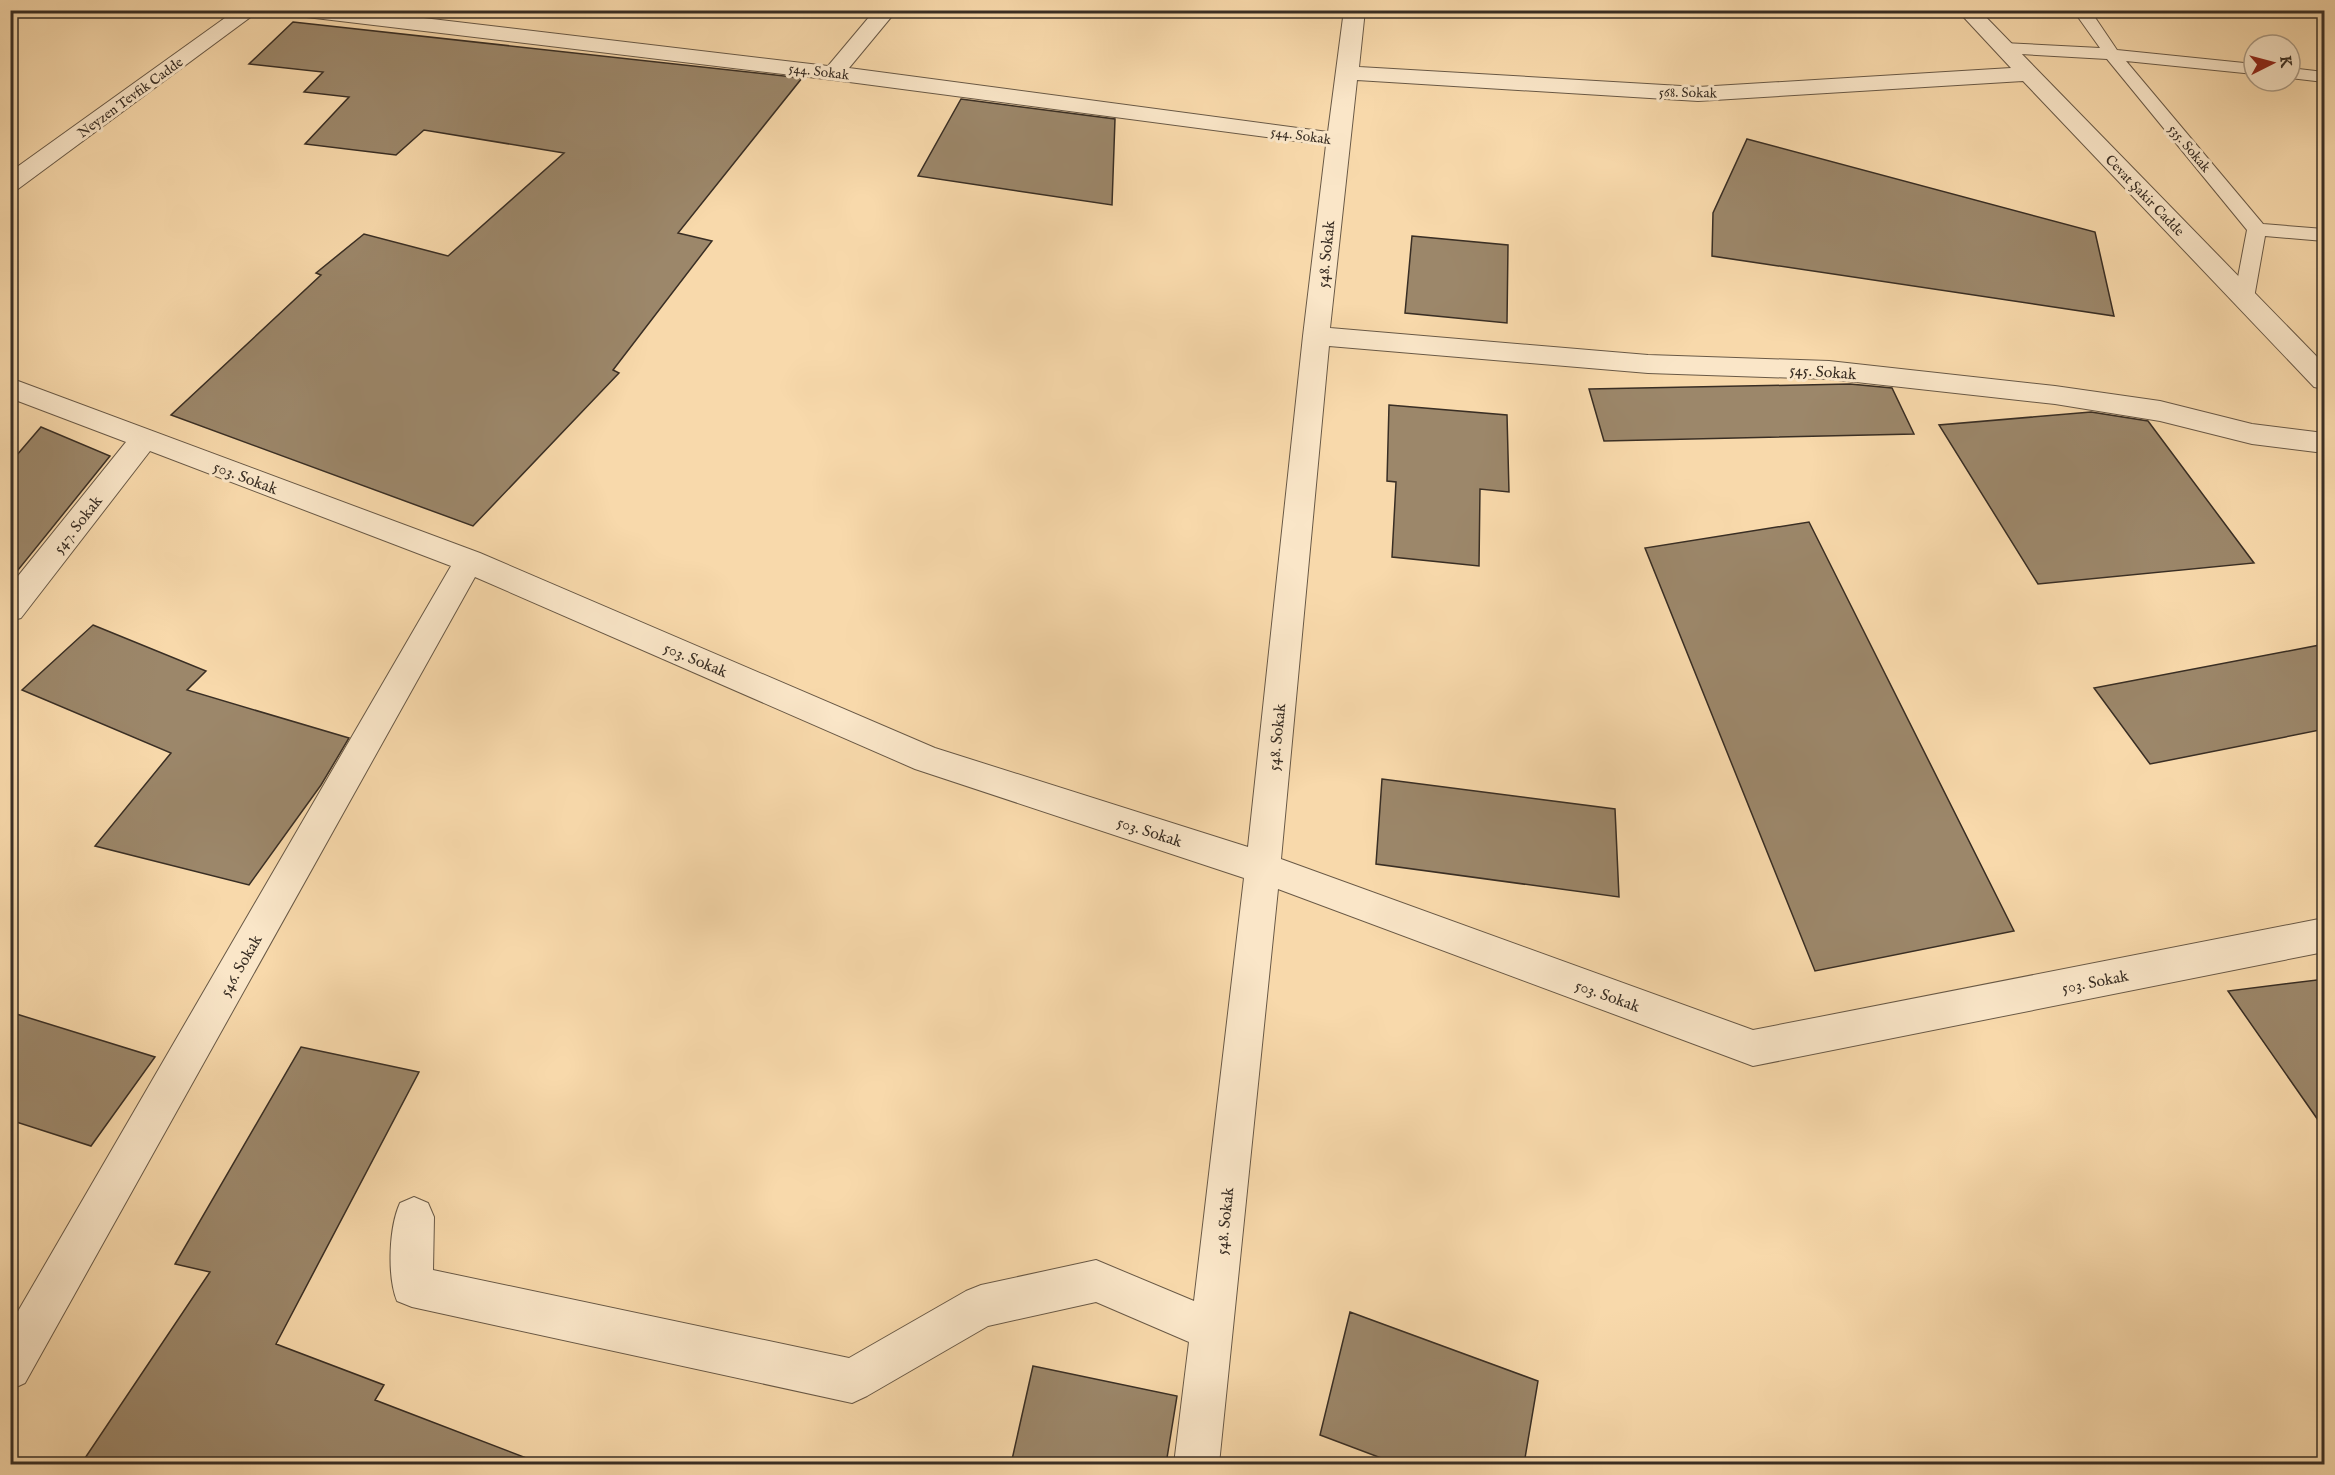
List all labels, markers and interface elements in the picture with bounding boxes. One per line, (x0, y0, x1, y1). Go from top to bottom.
north arrow (2242, 33, 2302, 93)
street label: Neyzen Tevfik Cadde (74, 53, 187, 142)
text: K (2274, 55, 2296, 70)
street label: 544. Sokak (788, 59, 851, 85)
street label: 568. Sokak (1659, 83, 1718, 103)
street label: 535. Sokak (2164, 121, 2215, 177)
street label: 544. Sokak (1269, 123, 1333, 149)
street label: Cevat Şakir Cadde (2101, 151, 2188, 241)
street label: 548. Sokak (1314, 219, 1341, 289)
street label: 545. Sokak (1789, 361, 1857, 385)
street label: 503. Sokak (210, 457, 281, 500)
street label: 547. Sokak (50, 492, 108, 558)
street label: 503. Sokak (660, 638, 730, 683)
street label: 548. Sokak (1265, 702, 1292, 772)
street label: 503. Sokak (1114, 813, 1185, 853)
street label: 546. Sokak (216, 931, 268, 1000)
street label: 503. Sokak (2060, 967, 2131, 999)
street label: 503. Sokak (1572, 976, 1643, 1018)
street label: 548. Sokak (1213, 1186, 1240, 1256)

